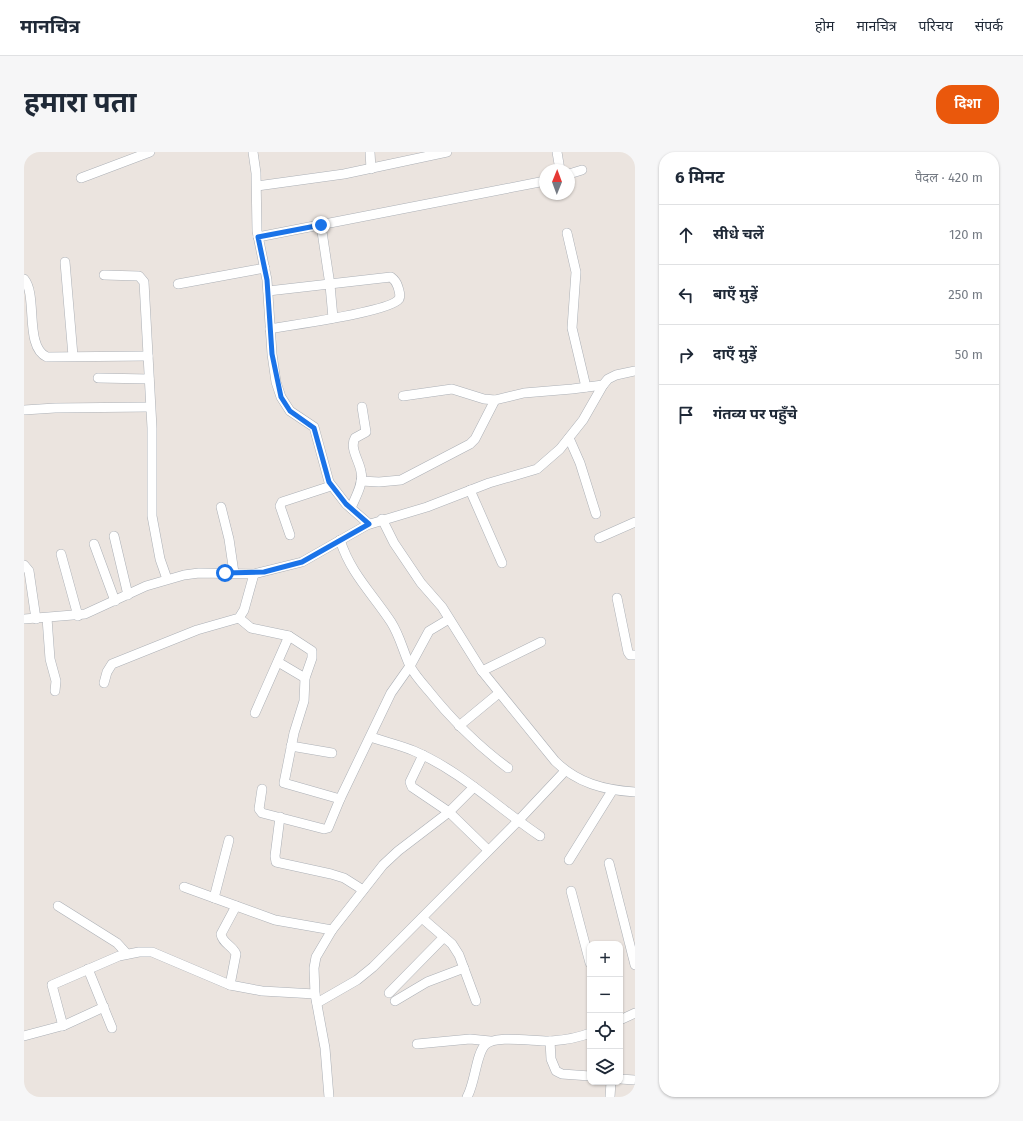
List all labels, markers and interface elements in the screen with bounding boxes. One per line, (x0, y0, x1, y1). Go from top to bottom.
text: मानचित्र (20, 15, 80, 38)
text: होम (815, 18, 834, 35)
text: मानचित्र (856, 18, 897, 35)
text: परिचय (919, 18, 953, 35)
text: संपर्क (975, 18, 1003, 35)
button: दिशा (936, 85, 999, 124)
text: हमारा पता (24, 86, 136, 119)
north arrow (539, 164, 575, 200)
text: 6 मिनट (675, 167, 724, 188)
text: पैदल · 420 m (915, 170, 983, 185)
route end (312, 216, 330, 234)
icon: ahead (675, 224, 697, 246)
text: सीधे चलें (713, 225, 764, 243)
text: 120 m (949, 227, 983, 242)
icon: left (675, 284, 697, 306)
text: बाएँ मुड़ें (713, 285, 758, 303)
text: 250 m (948, 287, 983, 302)
icon: right (675, 344, 697, 366)
text: दाएँ मुड़ें (713, 345, 757, 363)
text: 50 m (955, 347, 983, 362)
icon: arrive (675, 404, 697, 426)
text: गंतव्य पर पहुँचे (713, 405, 797, 423)
route start (216, 564, 234, 582)
map controls (587, 941, 623, 1085)
button: + (587, 941, 623, 977)
button: − (587, 977, 623, 1013)
button: locate (587, 1013, 623, 1049)
button: layers (587, 1049, 623, 1085)

